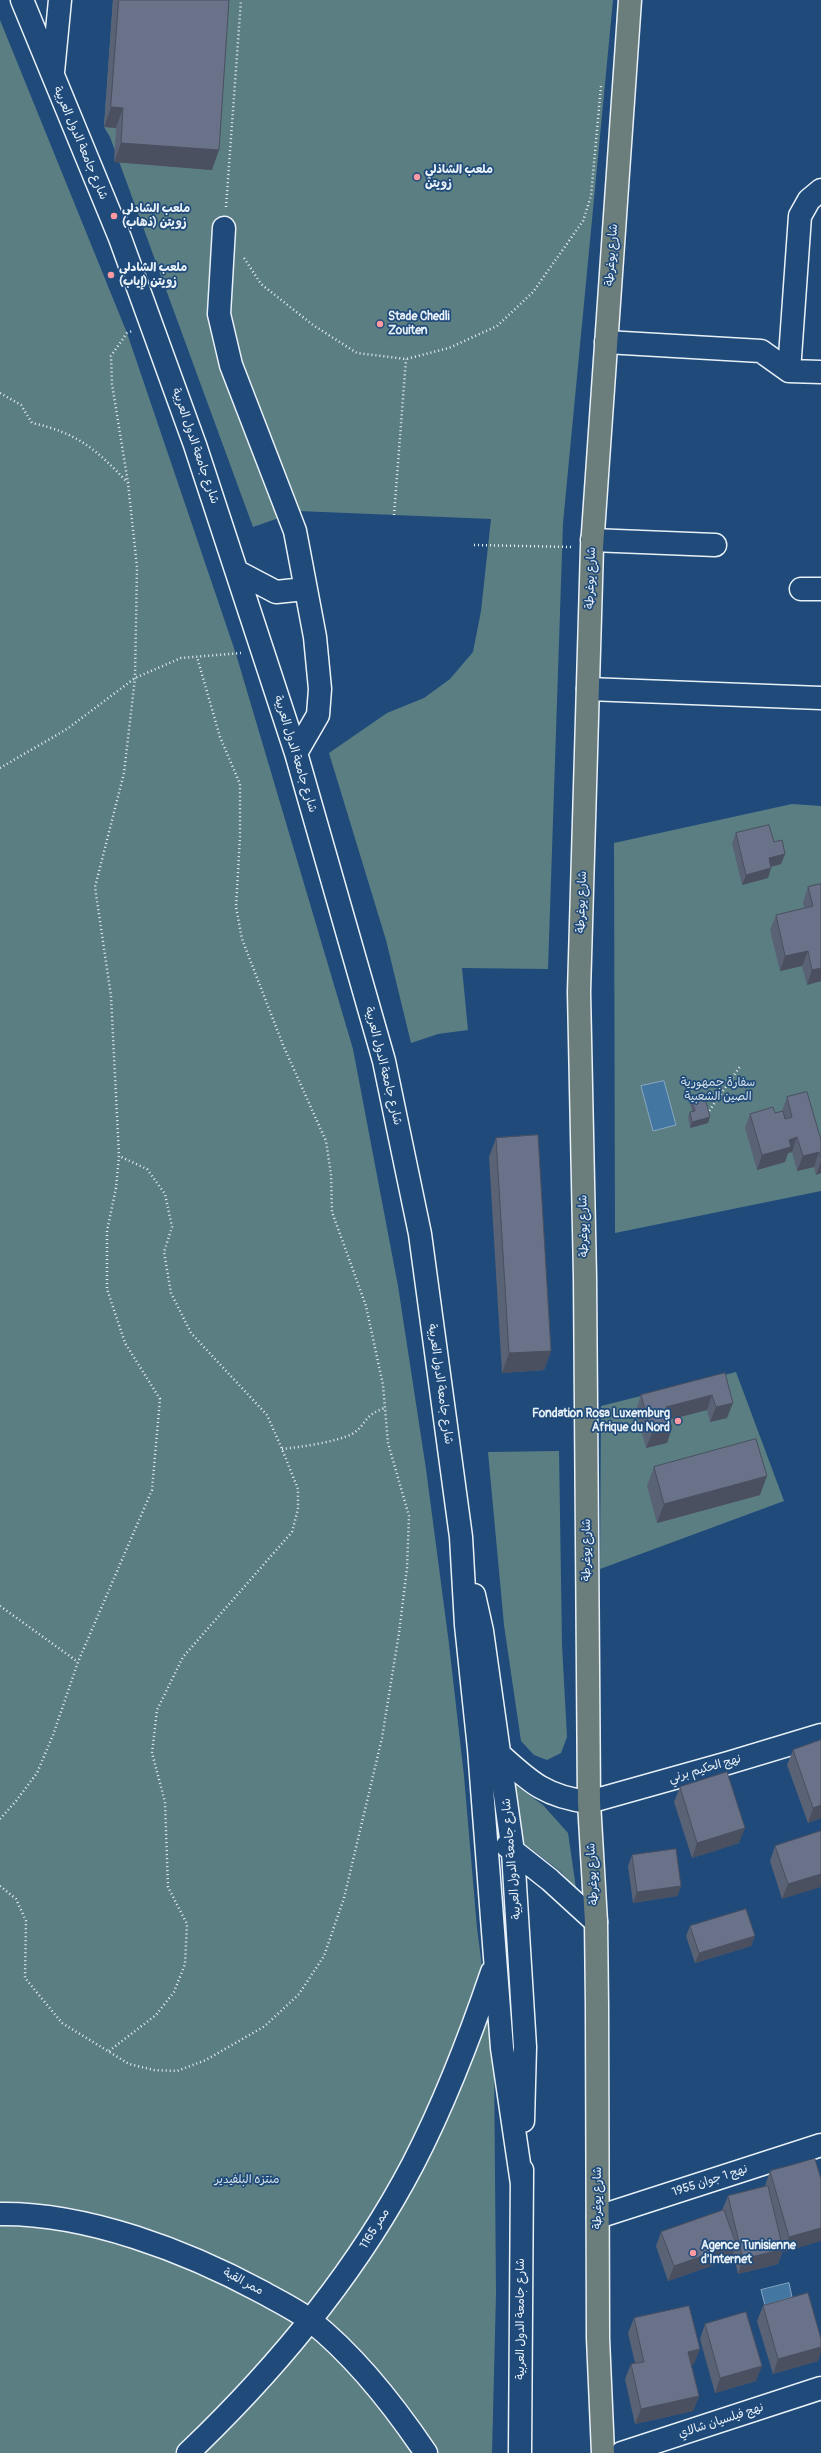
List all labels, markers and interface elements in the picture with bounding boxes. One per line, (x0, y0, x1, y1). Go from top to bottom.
street label: شارع جامعة الدول العربية (50, 84, 110, 202)
place label: ملعب الشاذلي زويتن (425, 163, 493, 191)
marker: ملعب الشاذلي زويتن (412, 172, 422, 182)
place label: ملعب الشادلي زويتن (ذهاب) (122, 202, 190, 230)
marker: ملعب الشادلي زويتن (ذهاب) (109, 211, 119, 221)
street label: شارع يوغرطة (603, 223, 621, 287)
place label: ملعب الشادلي زويتن (إياب) (119, 261, 187, 289)
marker: ملعب الشادلي زويتن (إياب) (106, 270, 116, 280)
place label: Stade Chedli Zouiten (388, 310, 450, 338)
marker: Stade Chedli Zouiten (375, 319, 385, 329)
street label: شارع جامعة الدول العربية (168, 386, 222, 506)
street label: شارع يوغرطة (583, 547, 599, 609)
street label: شارع جامعة الدول العربية (270, 694, 320, 814)
street label: شارع يوغرطة (574, 871, 590, 933)
street label: شارع جامعة الدول العربية (361, 1005, 405, 1127)
park label: سفارة جمهورية الصين الشعبية (681, 1076, 755, 1104)
street label: شارع يوغرطة (576, 1195, 592, 1257)
street label: شارع جامعة الدول العربية (424, 1323, 456, 1445)
place label: Fondation Rosa Luxemburg Afrique du Nord (532, 1407, 670, 1435)
marker: Fondation Rosa Luxemburg Afrique du Nord (673, 1416, 683, 1426)
street label: شارع يوغرطة (580, 1519, 594, 1581)
street label: نهج الحكيم برني (667, 1752, 743, 1786)
street label: شارع جامعة الدول العربية (500, 1798, 524, 1920)
street label: شارع يوغرطة (584, 1842, 602, 1906)
street label: نهج 1 جوان 1955 (670, 2162, 750, 2200)
street label: شارع يوغرطة (591, 2167, 605, 2229)
park label: منتزه البلفيدير (215, 2173, 279, 2187)
street label: ممر 1165 (357, 2206, 393, 2252)
place label: Agence Tunisienne d'Internet (701, 2239, 796, 2267)
marker: Agence Tunisienne d'Internet (688, 2248, 698, 2258)
street label: شارع جامعة الدول العربية (514, 2258, 528, 2380)
street label: ممر القبة (220, 2265, 266, 2299)
street label: نهج فيلسيان شالاي (677, 2400, 765, 2442)

